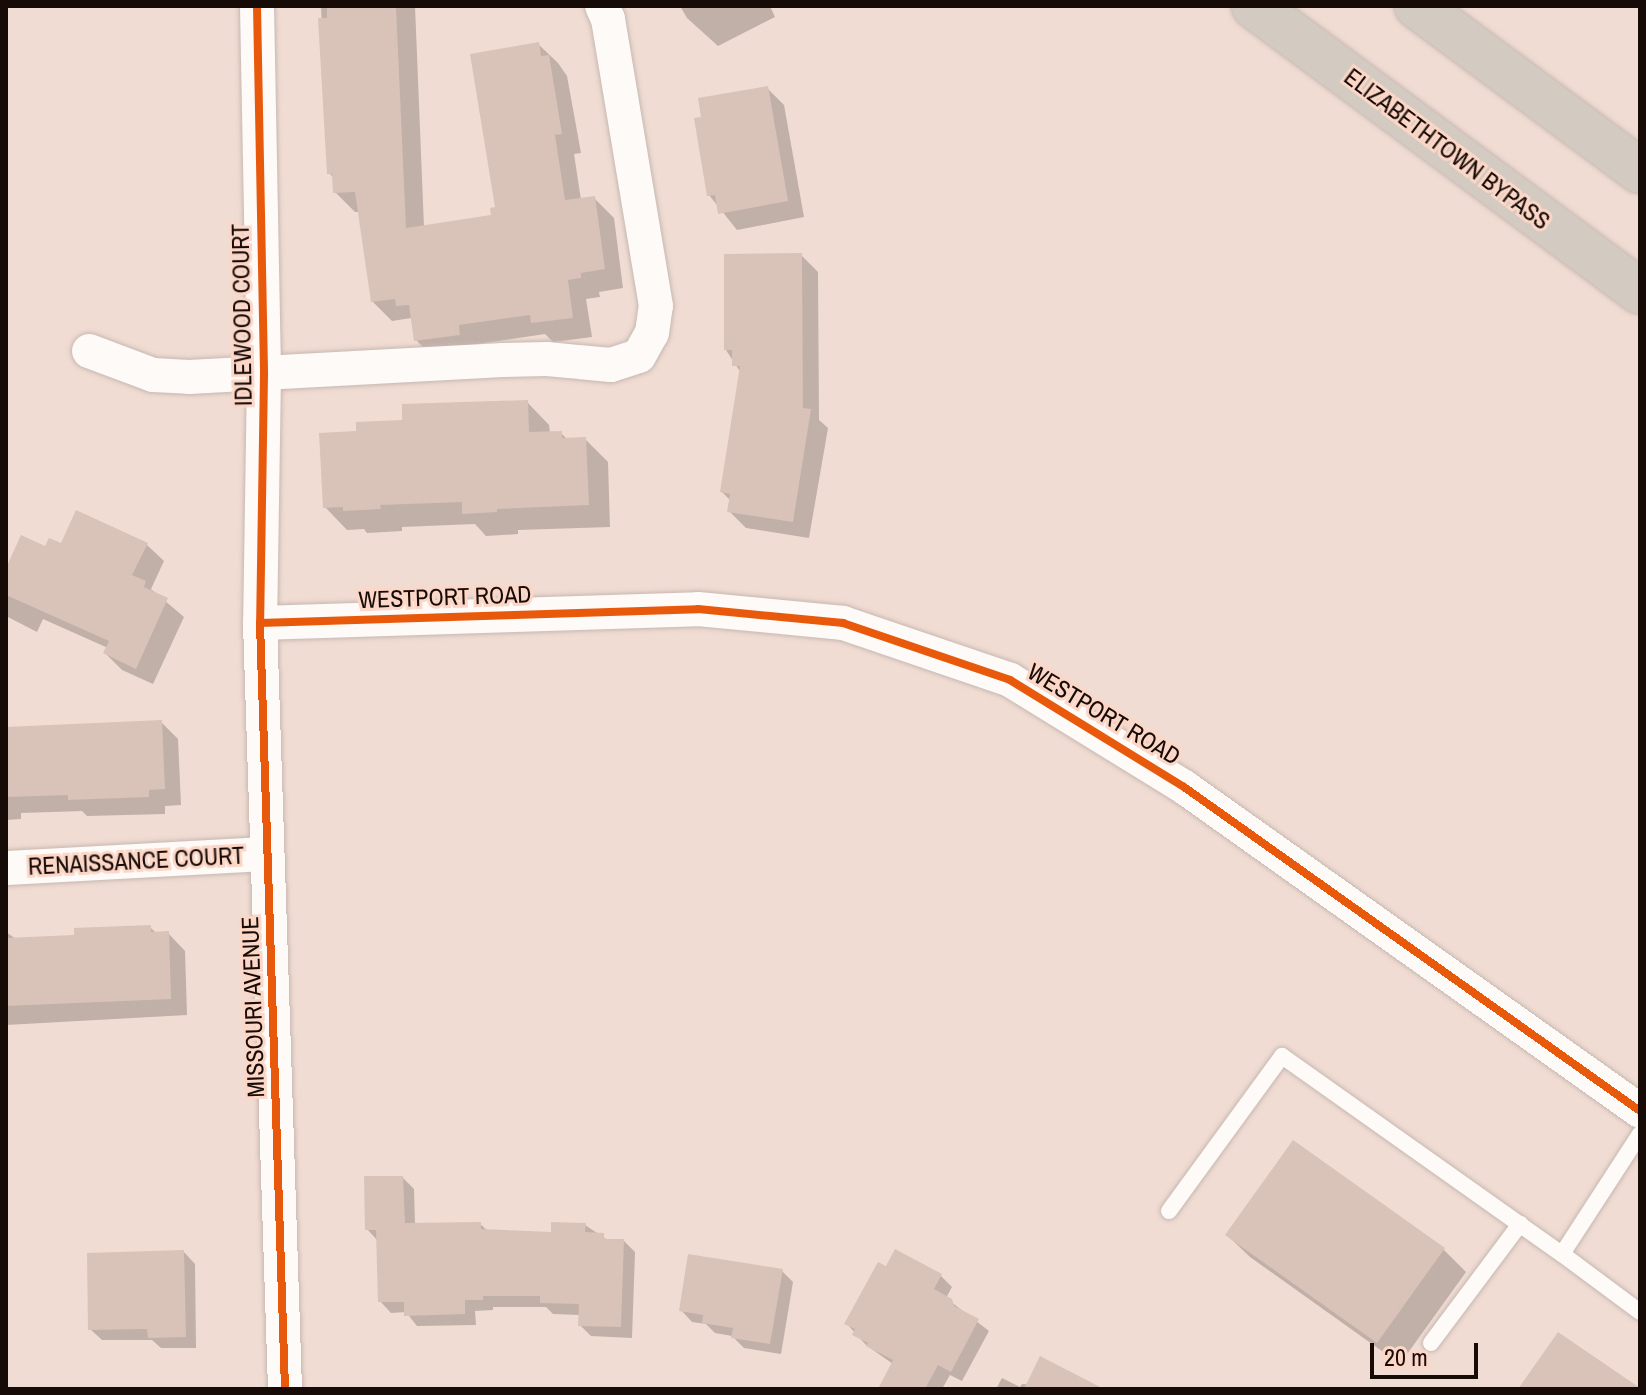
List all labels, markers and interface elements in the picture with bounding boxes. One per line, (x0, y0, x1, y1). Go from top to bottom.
street label: ELIZABETHTOWN BYPASS (1339, 62, 1555, 236)
street label: IDLEWOOD COURT (226, 224, 258, 406)
street label: WESTPORT ROAD (358, 580, 532, 614)
street label: WESTPORT ROAD (1022, 657, 1186, 771)
street label: RENAISSANCE COURT (27, 841, 245, 881)
street label: MISSOURI AVENUE (235, 915, 271, 1099)
scale bar (1374, 1327, 1482, 1377)
text: 20 m (1384, 1341, 1428, 1373)

